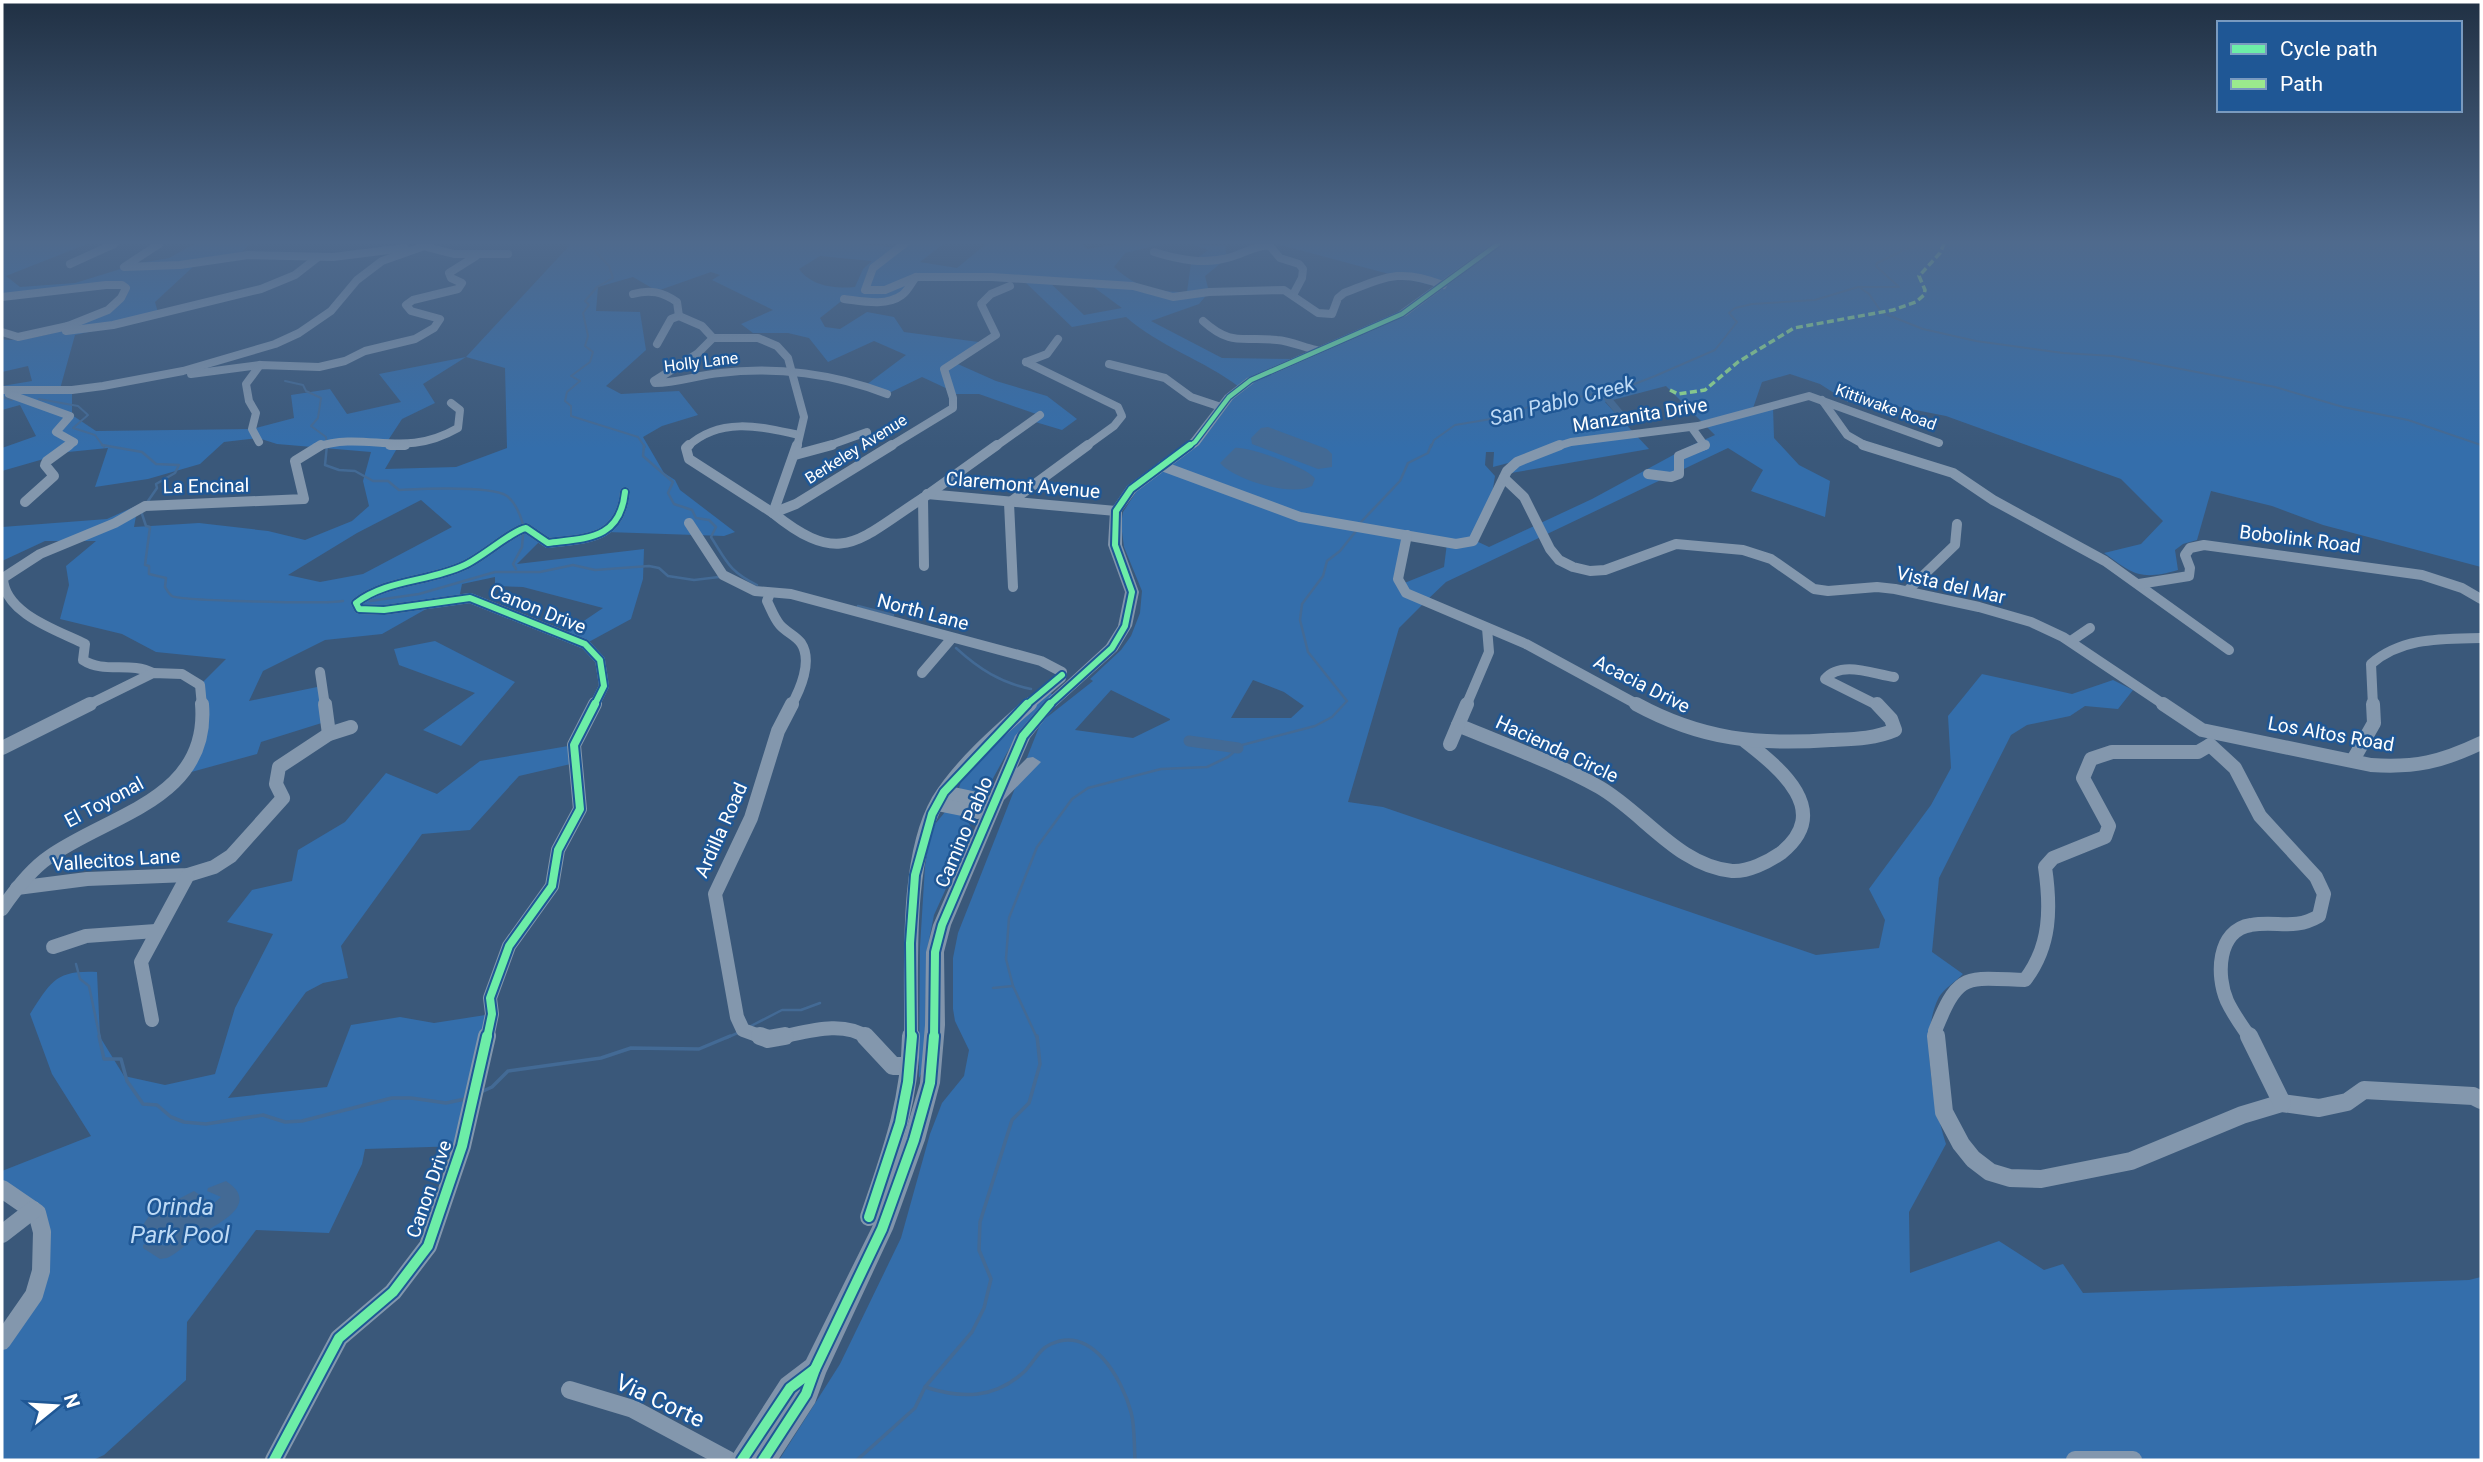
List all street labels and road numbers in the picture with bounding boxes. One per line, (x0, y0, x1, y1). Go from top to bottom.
street label: Holly Lane (663, 348, 739, 376)
street label: Kittiwake Road (1833, 380, 1939, 434)
street label: Manzanita Drive (1571, 393, 1709, 437)
street label: Berkeley Avenue (802, 410, 910, 488)
street label: Claremont Avenue (945, 467, 1101, 503)
street label: La Encinal (163, 474, 249, 498)
street label: Bobolink Road (2238, 520, 2362, 558)
street label: Vista del Mar (1894, 561, 2008, 609)
street label: Canon Drive (486, 579, 590, 639)
street label: North Lane (875, 589, 971, 635)
street label: Acacia Drive (1590, 650, 1694, 718)
street label: Hacienda Circle (1492, 711, 1622, 787)
street label: Los Altos Road (2266, 712, 2396, 756)
street label: El Toyonal (61, 772, 147, 832)
street label: Camino Pablo (930, 773, 998, 891)
street label: Ardilla Road (690, 779, 752, 881)
street label: Vallecitos Lane (51, 844, 181, 876)
street label: Canon Drive (402, 1137, 456, 1241)
street label: Via Corte (611, 1369, 709, 1433)

